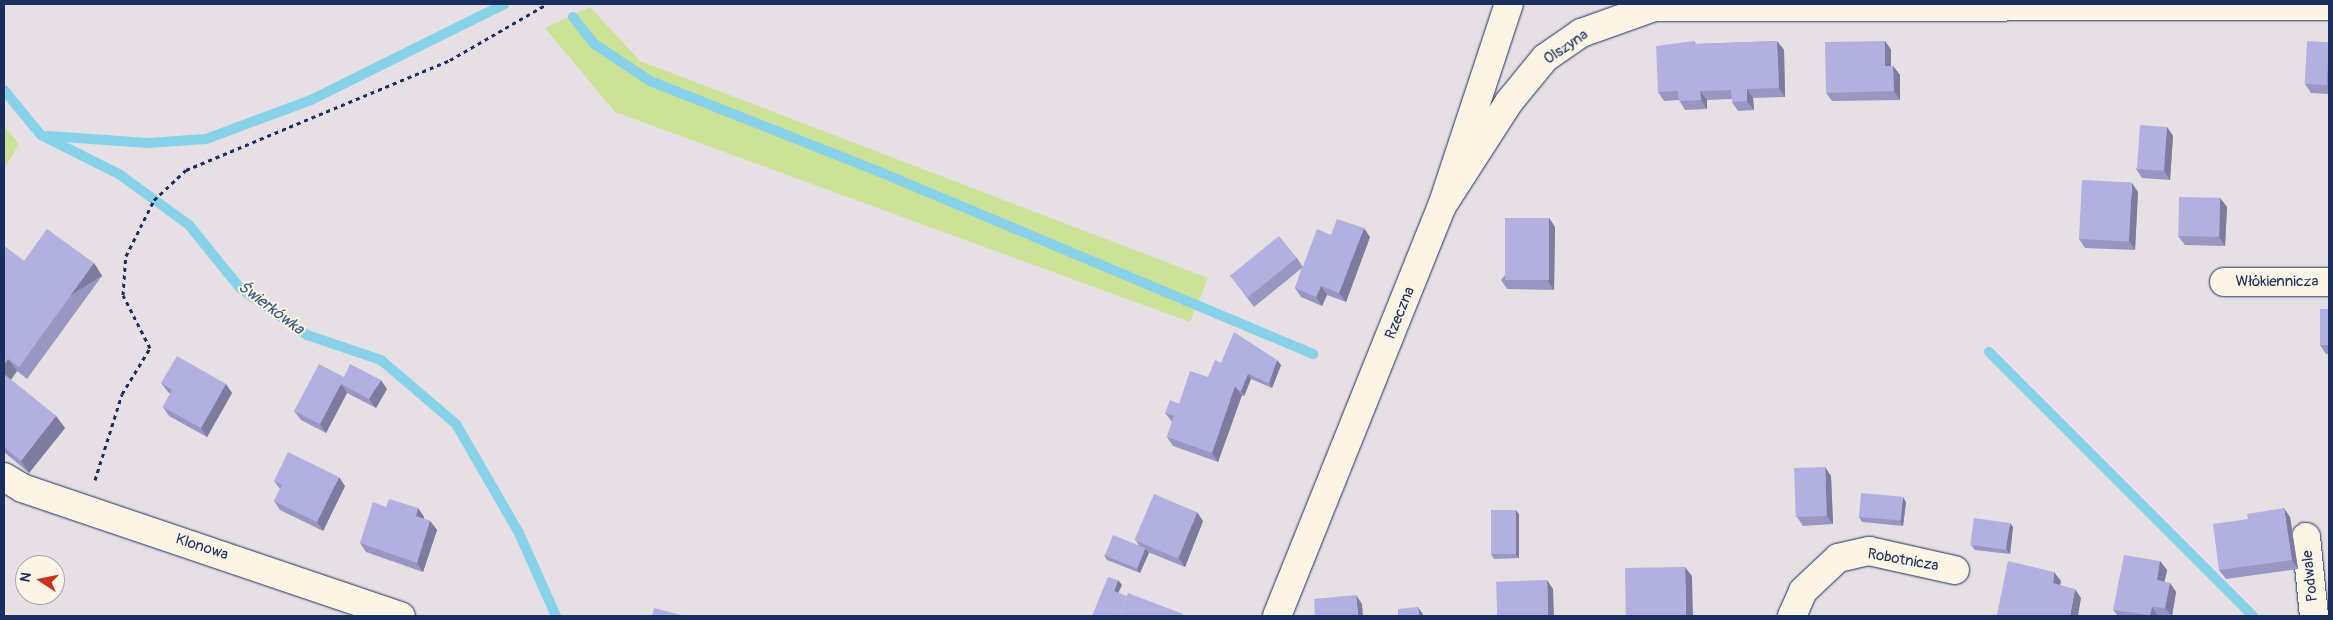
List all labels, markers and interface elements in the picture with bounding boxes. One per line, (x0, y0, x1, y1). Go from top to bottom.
street label: Olszyna (1540, 26, 1592, 68)
street label: Włókiennicza (2236, 273, 2318, 291)
water label: Świerkówka (234, 277, 308, 339)
street label: Rzeczna (1381, 284, 1419, 342)
street label: Klonowa (173, 530, 231, 564)
street label: Robotnicza (1866, 545, 1940, 575)
street label: Podwale (2298, 549, 2322, 603)
north arrow (15, 555, 65, 605)
text: N (17, 571, 35, 584)

